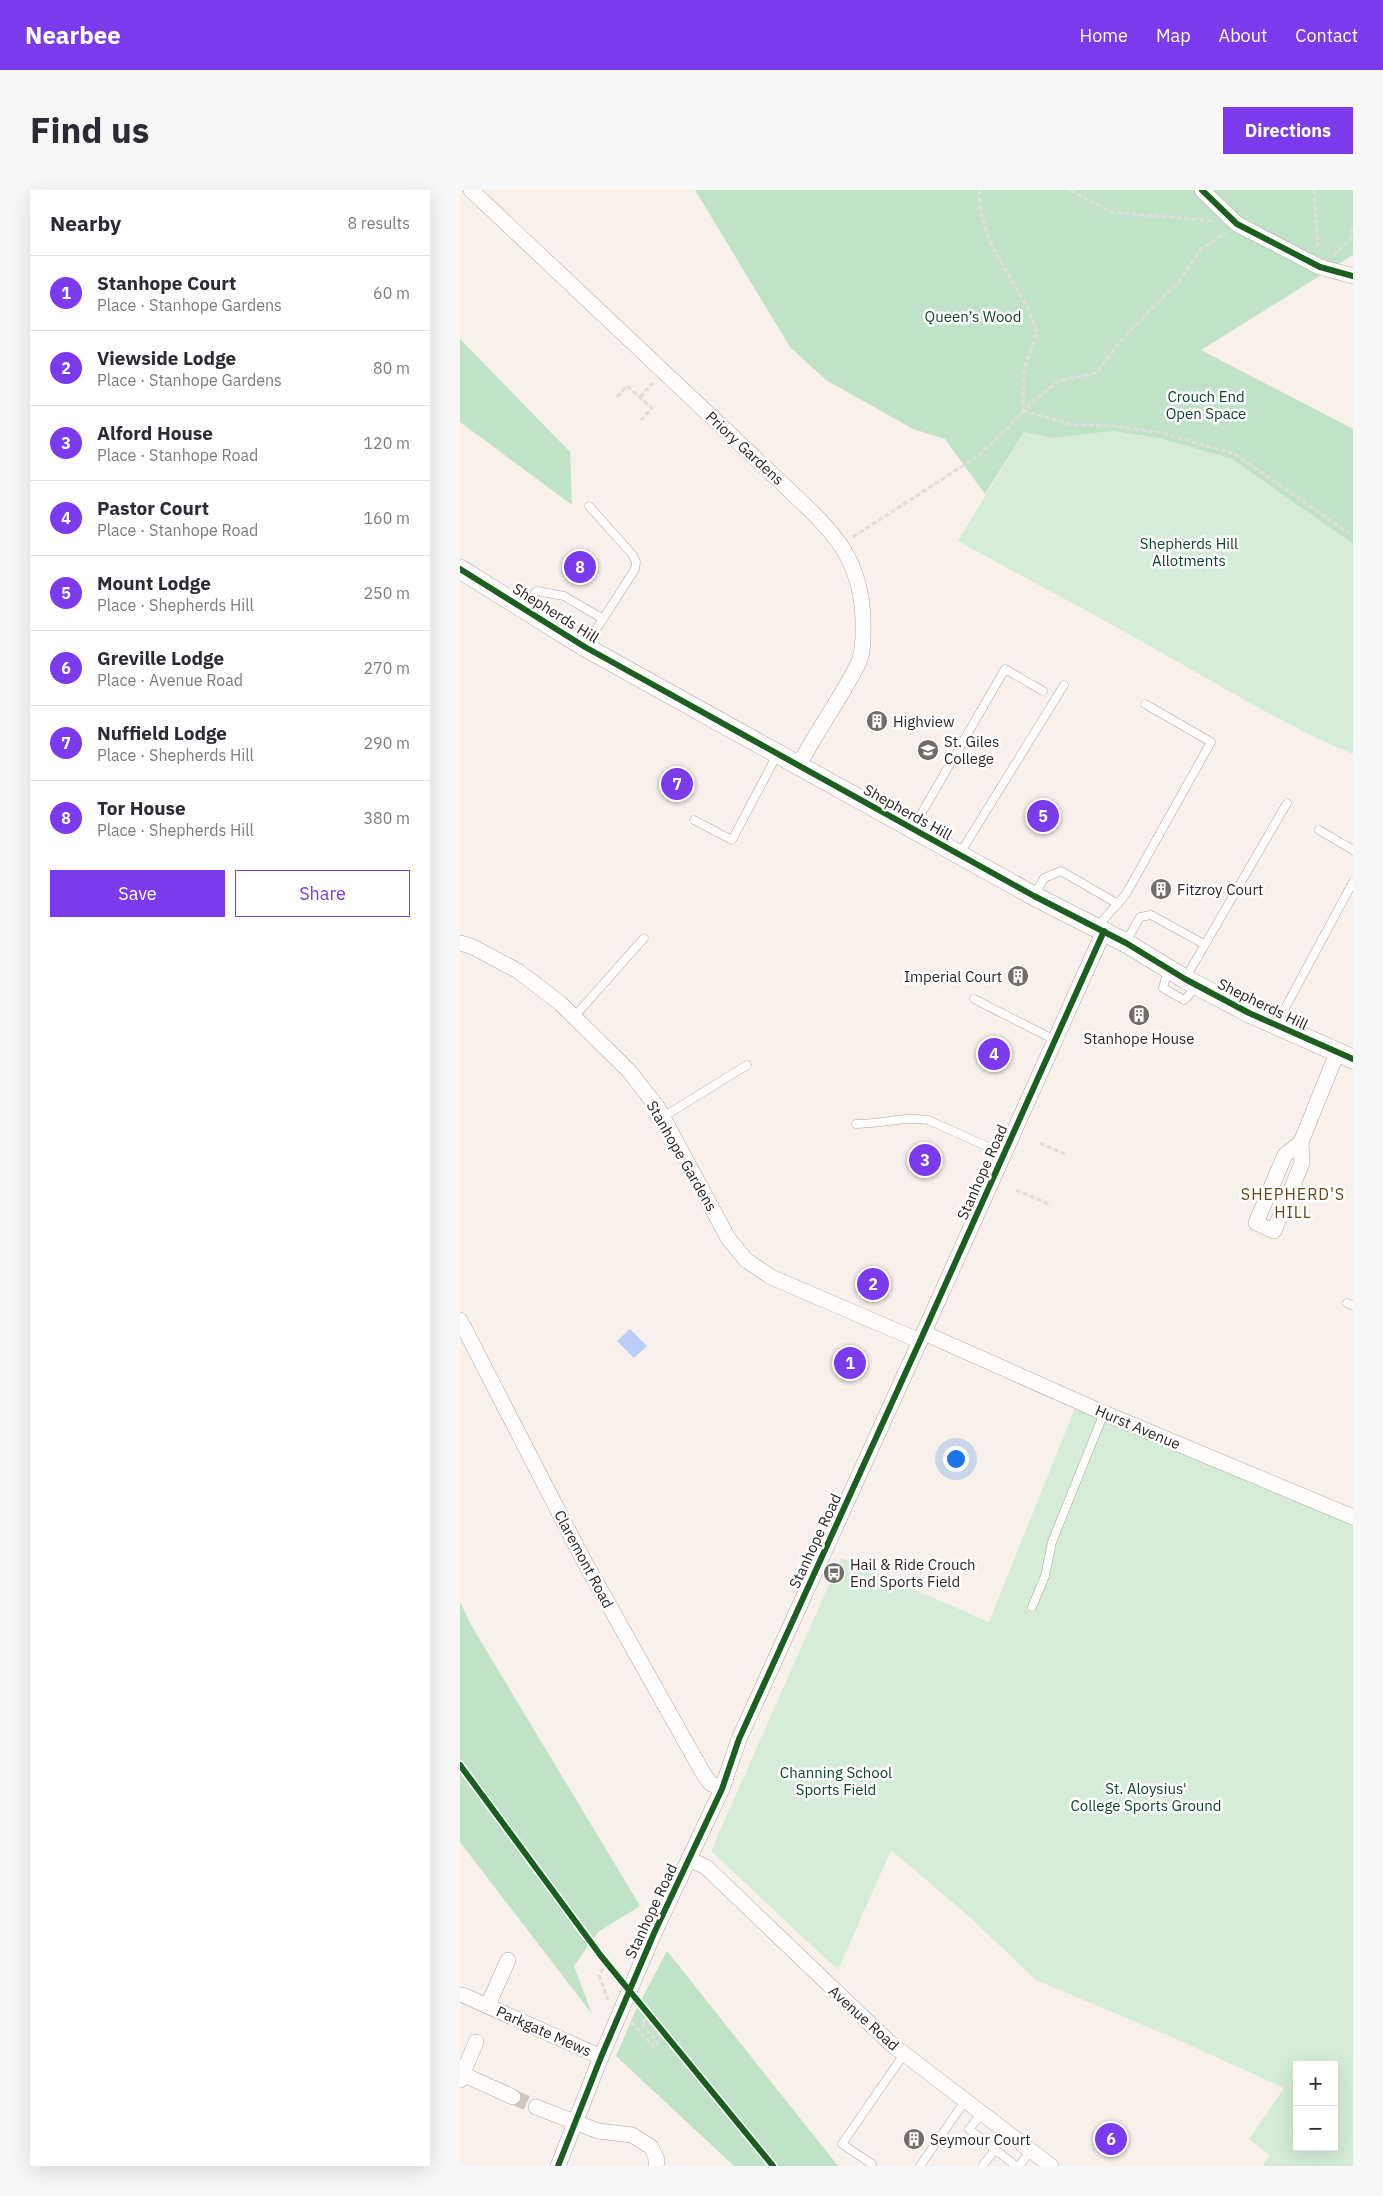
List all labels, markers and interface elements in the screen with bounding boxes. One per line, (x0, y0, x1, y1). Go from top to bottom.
text: Nearbee (25, 19, 121, 51)
text: Home (1080, 24, 1128, 47)
text: Map (1156, 24, 1191, 47)
text: About (1219, 24, 1267, 47)
text: Contact (1295, 24, 1358, 47)
text: Find us (30, 107, 149, 153)
button: Directions (1223, 107, 1353, 154)
text: Nearby (50, 209, 121, 237)
text: 8 results (347, 213, 410, 233)
text: Stanhope Court (97, 271, 236, 295)
text: 1 (61, 283, 71, 303)
text: 60 m (373, 283, 410, 303)
text: Place · Stanhope Gardens (97, 295, 282, 315)
park label: Queen’s Wood (925, 307, 1021, 326)
text: Viewside Lodge (97, 346, 236, 370)
text: 2 (61, 358, 71, 378)
text: 80 m (373, 358, 410, 378)
text: Place · Stanhope Gardens (97, 370, 282, 390)
park label: Crouch End Open Space (1166, 387, 1246, 423)
street label: Priory Gardens (702, 407, 788, 489)
text: Alford House (97, 421, 213, 445)
text: 3 (61, 433, 71, 453)
text: 120 m (363, 433, 410, 453)
text: Place · Stanhope Road (97, 445, 258, 465)
text: Pastor Court (97, 496, 209, 520)
text: 4 (61, 508, 71, 528)
text: 160 m (363, 508, 410, 528)
text: Place · Stanhope Road (97, 520, 258, 540)
park label: Shepherds Hill Allotments (1140, 534, 1238, 570)
pin: 8 (564, 548, 596, 586)
text: Mount Lodge (97, 571, 211, 595)
street label: Shepherds Hill (509, 579, 603, 647)
text: 5 (61, 583, 71, 603)
text: 250 m (363, 583, 410, 603)
text: Place · Shepherds Hill (97, 595, 254, 615)
text: Greville Lodge (97, 646, 224, 670)
text: 6 (61, 658, 71, 678)
text: 270 m (363, 658, 410, 678)
text: Place · Avenue Road (97, 670, 243, 690)
building icon: Highview (865, 709, 889, 733)
place label: Highview (893, 712, 955, 731)
text: Nuffield Lodge (97, 721, 227, 745)
place label: St. Giles College (944, 732, 999, 768)
text: 7 (61, 733, 71, 753)
text: 290 m (363, 733, 410, 753)
school or university icon: St. Giles College (916, 738, 940, 762)
text: Place · Shepherds Hill (97, 745, 254, 765)
pin: 7 (661, 765, 693, 803)
street label: Shepherds Hill (860, 780, 956, 844)
text: Tor House (97, 796, 186, 820)
pin: 5 (1027, 797, 1059, 835)
text: 8 (61, 808, 71, 828)
text: 380 m (363, 808, 410, 828)
text: Place · Shepherds Hill (97, 820, 254, 840)
button: Save (50, 870, 225, 917)
button: Share (235, 870, 410, 917)
building icon: Fitzroy Court (1149, 877, 1173, 901)
place label: Fitzroy Court (1177, 880, 1263, 899)
building icon: Imperial Court (1006, 964, 1030, 988)
place label: Imperial Court (904, 967, 1002, 986)
street label: Shepherds Hill (1215, 974, 1311, 1034)
building icon: Stanhope House (1127, 1003, 1151, 1027)
place label: Stanhope House (1084, 1029, 1194, 1048)
pin: 4 (978, 1035, 1010, 1073)
street label: Stanhope Gardens (643, 1097, 721, 1215)
street label: Stanhope Road (952, 1121, 1012, 1223)
pin: 3 (909, 1141, 941, 1179)
district label: SHEPHERD'S HILL (1241, 1184, 1345, 1222)
pin: 2 (857, 1265, 889, 1303)
pin: 1 (834, 1344, 866, 1382)
street label: Hurst Avenue (1093, 1401, 1183, 1453)
your location (943, 1446, 969, 1472)
street label: Stanhope Road (785, 1491, 845, 1591)
street label: Claremont Road (550, 1507, 618, 1611)
place label: Hail & Ride Crouch End Sports Field (850, 1555, 976, 1591)
bus stop icon: Hail & Ride Crouch End Sports Field (822, 1561, 846, 1585)
park label: Channing School Sports Field (780, 1763, 892, 1799)
park label: St. Aloysius' College Sports Ground (1070, 1779, 1222, 1815)
street label: Stanhope Road (621, 1861, 681, 1961)
street label: Avenue Road (825, 1981, 903, 2055)
street label: Parkgate Mews (493, 2002, 595, 2060)
map controls (1293, 2061, 1338, 2151)
button: + (1293, 2061, 1338, 2106)
button: − (1293, 2106, 1338, 2151)
pin: 6 (1095, 2120, 1127, 2158)
building icon: Seymour Court (902, 2127, 926, 2151)
place label: Seymour Court (930, 2130, 1031, 2149)

